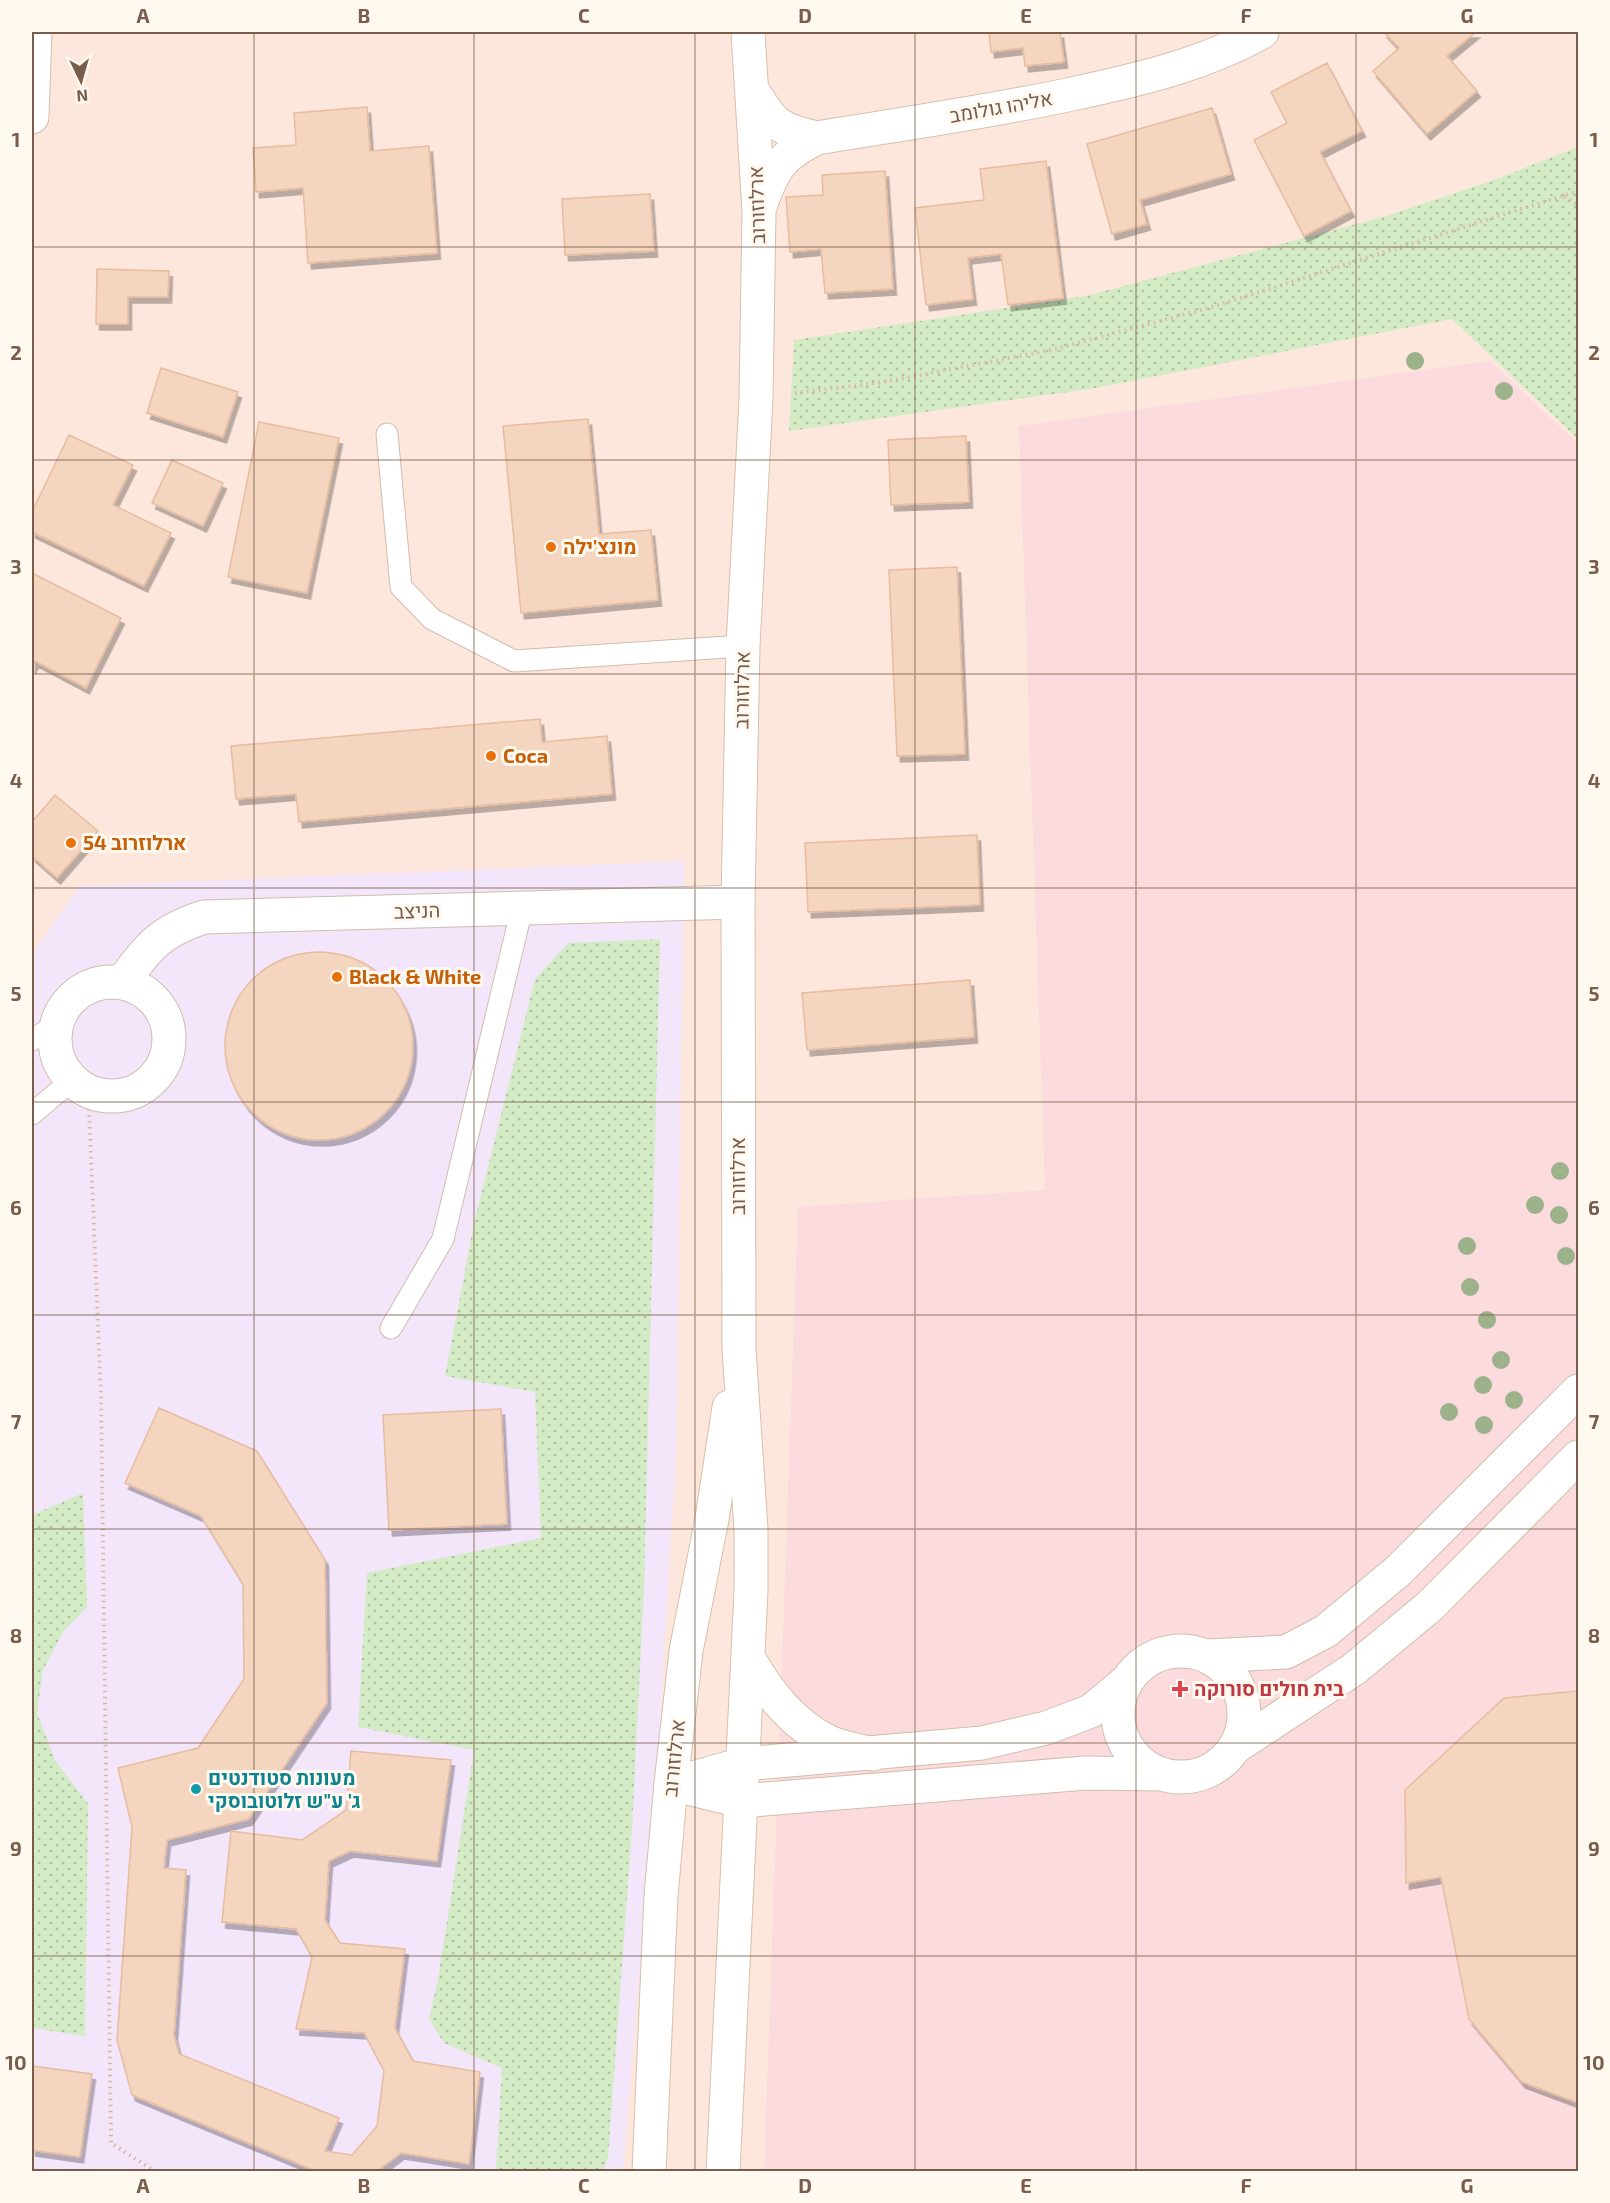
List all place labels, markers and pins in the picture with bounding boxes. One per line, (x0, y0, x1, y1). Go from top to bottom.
place label: מונצ'ילה (563, 534, 637, 558)
marker: מונצ'ילה (544, 540, 558, 554)
place label: Coca (503, 743, 548, 767)
marker: Coca (484, 749, 498, 763)
place label: ארלוזרוב 54 (83, 830, 186, 854)
marker: ארלוזרוב 54 (64, 836, 78, 850)
place label: Black & White (349, 964, 481, 988)
marker: Black & White (330, 970, 344, 984)
place label: בית חולים סורוקה (1194, 1676, 1344, 1700)
marker: בית חולים סורוקה (1171, 1680, 1189, 1698)
place label: מעונות סטודנטים ג' ע"ש זלוטובוסקי (208, 1765, 361, 1812)
marker: מעונות סטודנטים ג' ע"ש זלוטובוסקי (189, 1782, 203, 1796)

